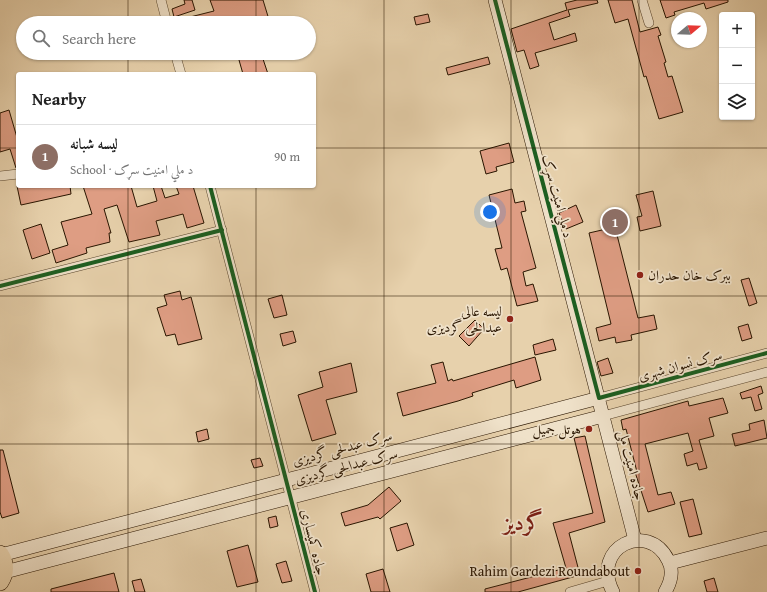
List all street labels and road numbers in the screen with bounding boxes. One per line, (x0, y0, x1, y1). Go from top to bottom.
street label: د ملي امنیت سړک (534, 152, 579, 241)
street label: سرک نسوان شهری (636, 344, 724, 386)
street label: سرک عبدلحی گردیزی (290, 425, 394, 471)
street label: جاده امنیت ملی (614, 428, 650, 502)
street label: سرک عبدالحی گردیزی (292, 443, 400, 489)
street label: جاده کمیساری (296, 507, 332, 577)

